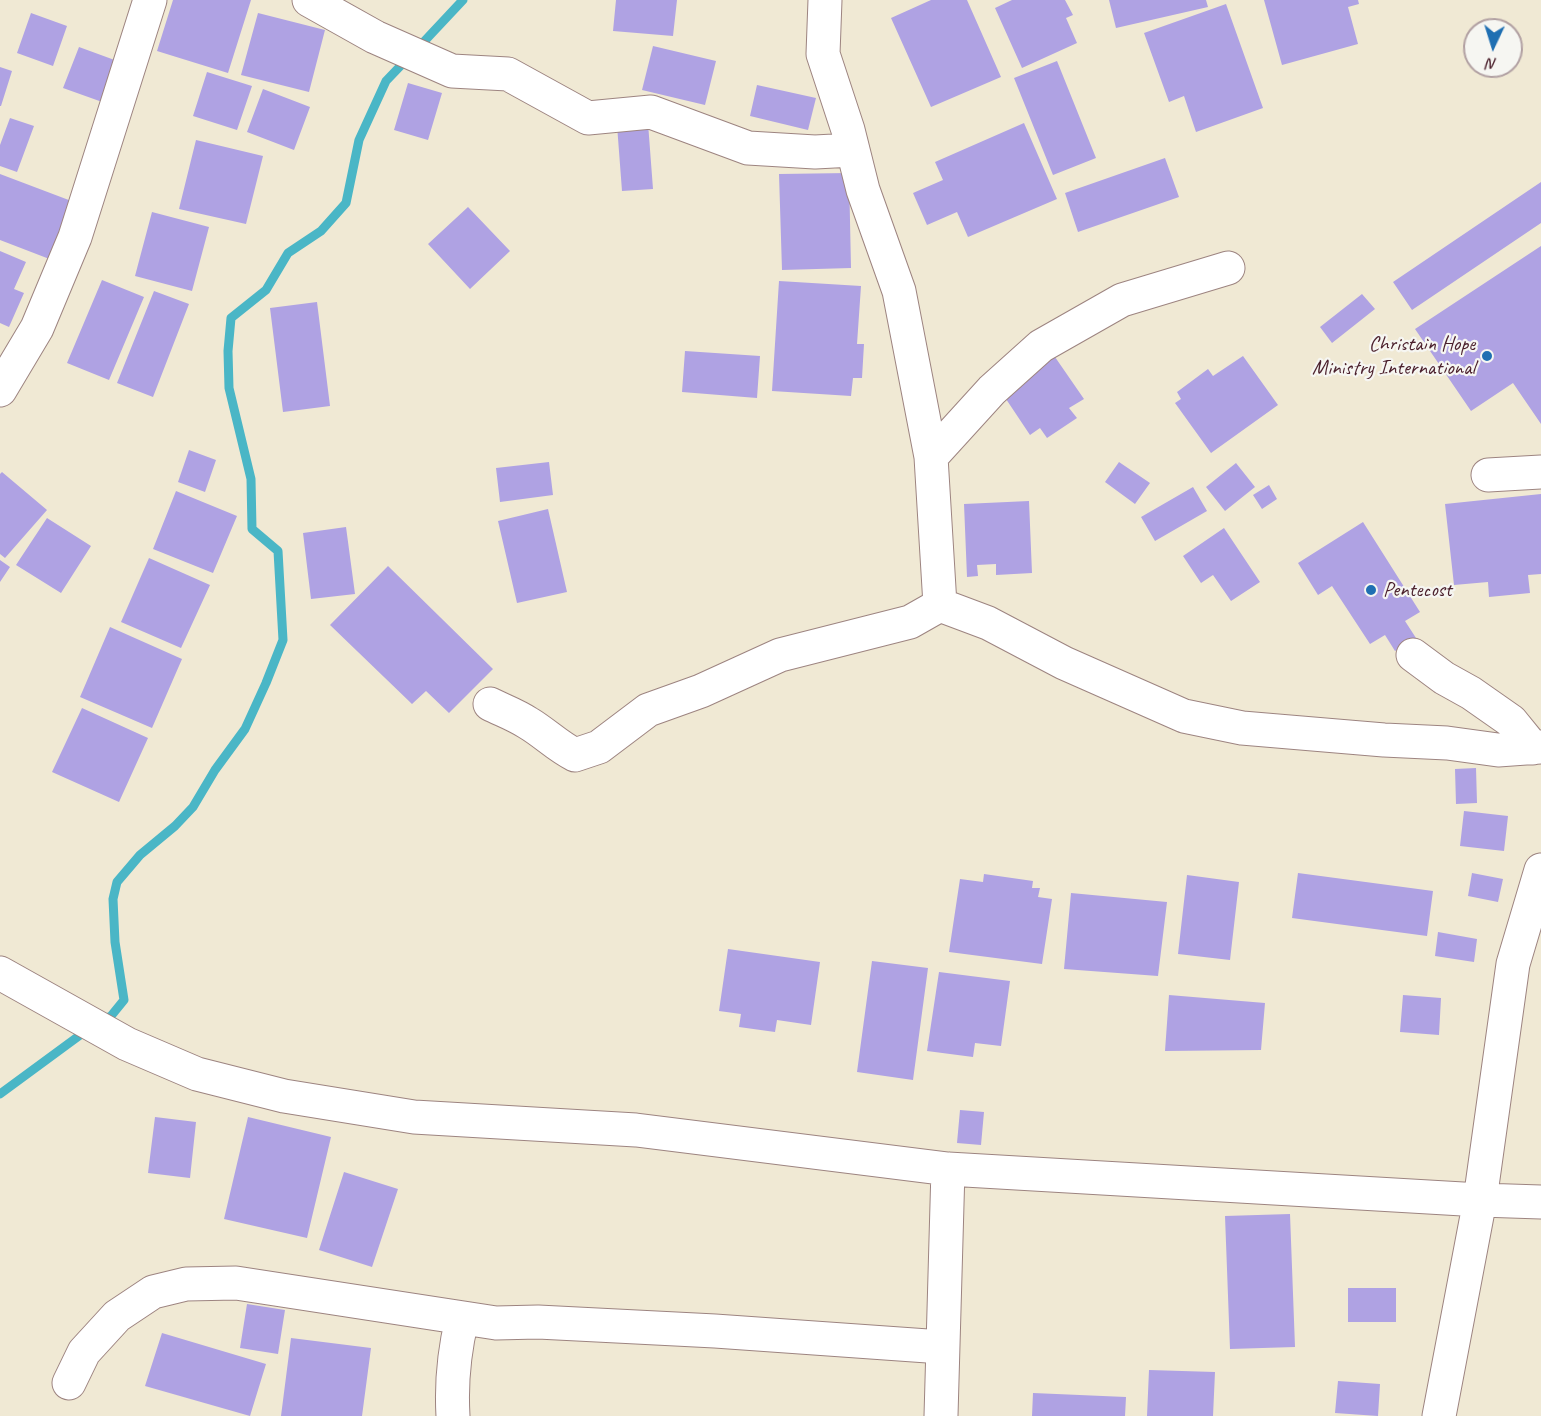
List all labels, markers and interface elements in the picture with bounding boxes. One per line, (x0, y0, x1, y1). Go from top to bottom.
north arrow (1463, 18, 1523, 78)
text: N (1486, 54, 1498, 74)
place label: Christain Hope Ministry International (1312, 331, 1475, 381)
marker: Christain Hope Ministry International (1480, 349, 1494, 363)
place label: Pentecost (1383, 577, 1452, 603)
marker: Pentecost (1364, 583, 1378, 597)

